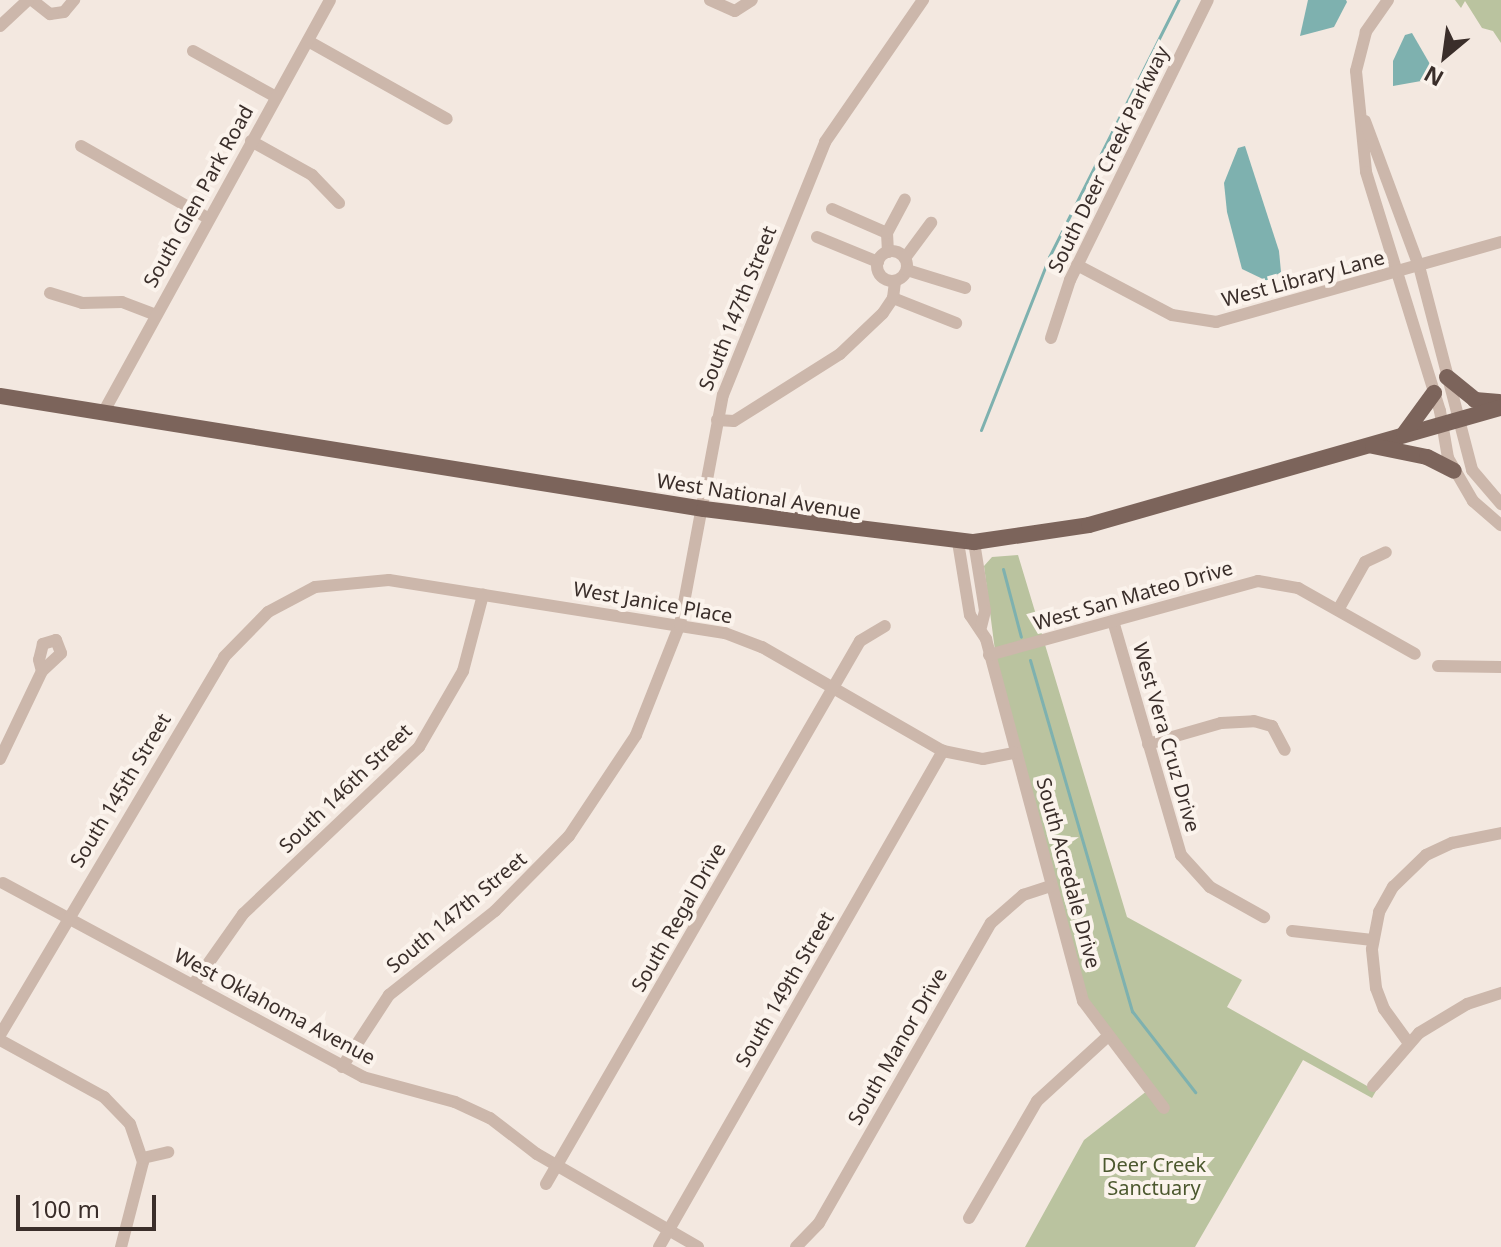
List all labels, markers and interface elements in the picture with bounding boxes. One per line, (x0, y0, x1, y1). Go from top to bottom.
north arrow (1405, 16, 1485, 96)
street label: South Deer Creek Parkway (1043, 42, 1173, 276)
text: N (1418, 60, 1448, 94)
street label: South Glen Park Road (138, 101, 258, 291)
street label: South 147th Street (693, 222, 781, 394)
street label: West Library Lane (1219, 245, 1387, 311)
street label: West National Avenue (655, 468, 863, 524)
street label: West San Mateo Drive (1031, 555, 1235, 635)
street label: West Janice Place (572, 576, 734, 628)
street label: West Vera Cruz Drive (1128, 640, 1206, 834)
street label: South 145th Street (65, 709, 175, 871)
street label: South 146th Street (274, 719, 416, 857)
street label: South Acredale Drive (1032, 775, 1106, 971)
street label: South Regal Drive (626, 839, 730, 995)
street label: South 147th Street (381, 847, 531, 977)
street label: South 149th Street (730, 907, 838, 1071)
street label: West Oklahoma Avenue (170, 943, 380, 1069)
street label: South Manor Drive (842, 963, 952, 1129)
park label: Deer Creek Sanctuary (1102, 1152, 1206, 1199)
scale bar (20, 1179, 160, 1229)
text: 100 m (30, 1192, 100, 1225)

